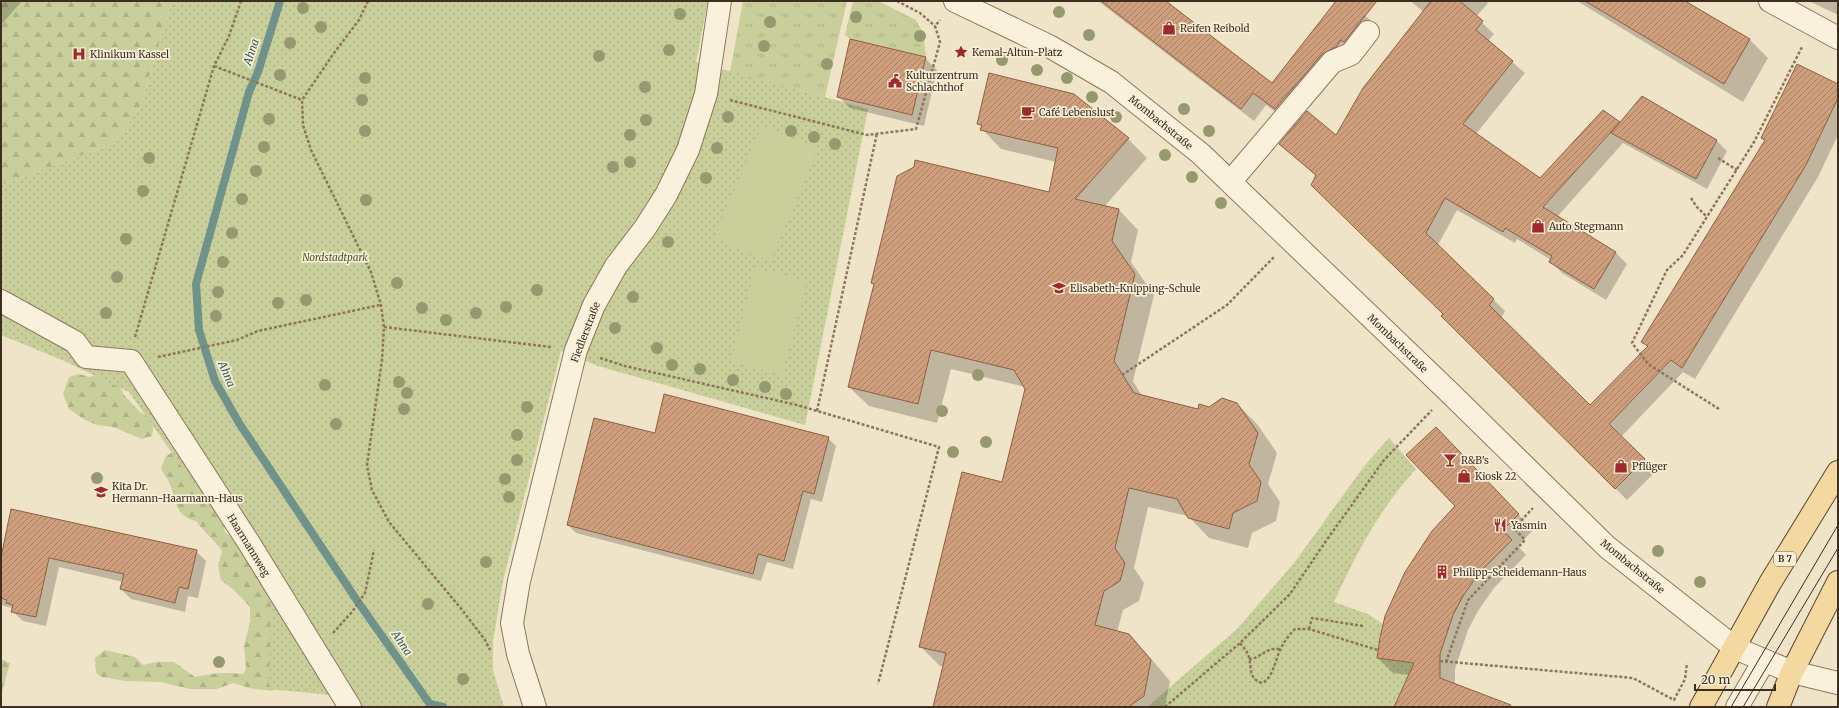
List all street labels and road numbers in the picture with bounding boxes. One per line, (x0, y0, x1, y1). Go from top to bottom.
street label: Mombachstraße (1126, 92, 1195, 152)
street label: Fiedlerstraße (568, 300, 603, 364)
street label: Mombachstraße (1365, 311, 1431, 375)
street label: Haarmannweg (224, 512, 273, 579)
street label: Mombachstraße (1598, 536, 1667, 596)
road number: B 7 (1774, 552, 1796, 566)

